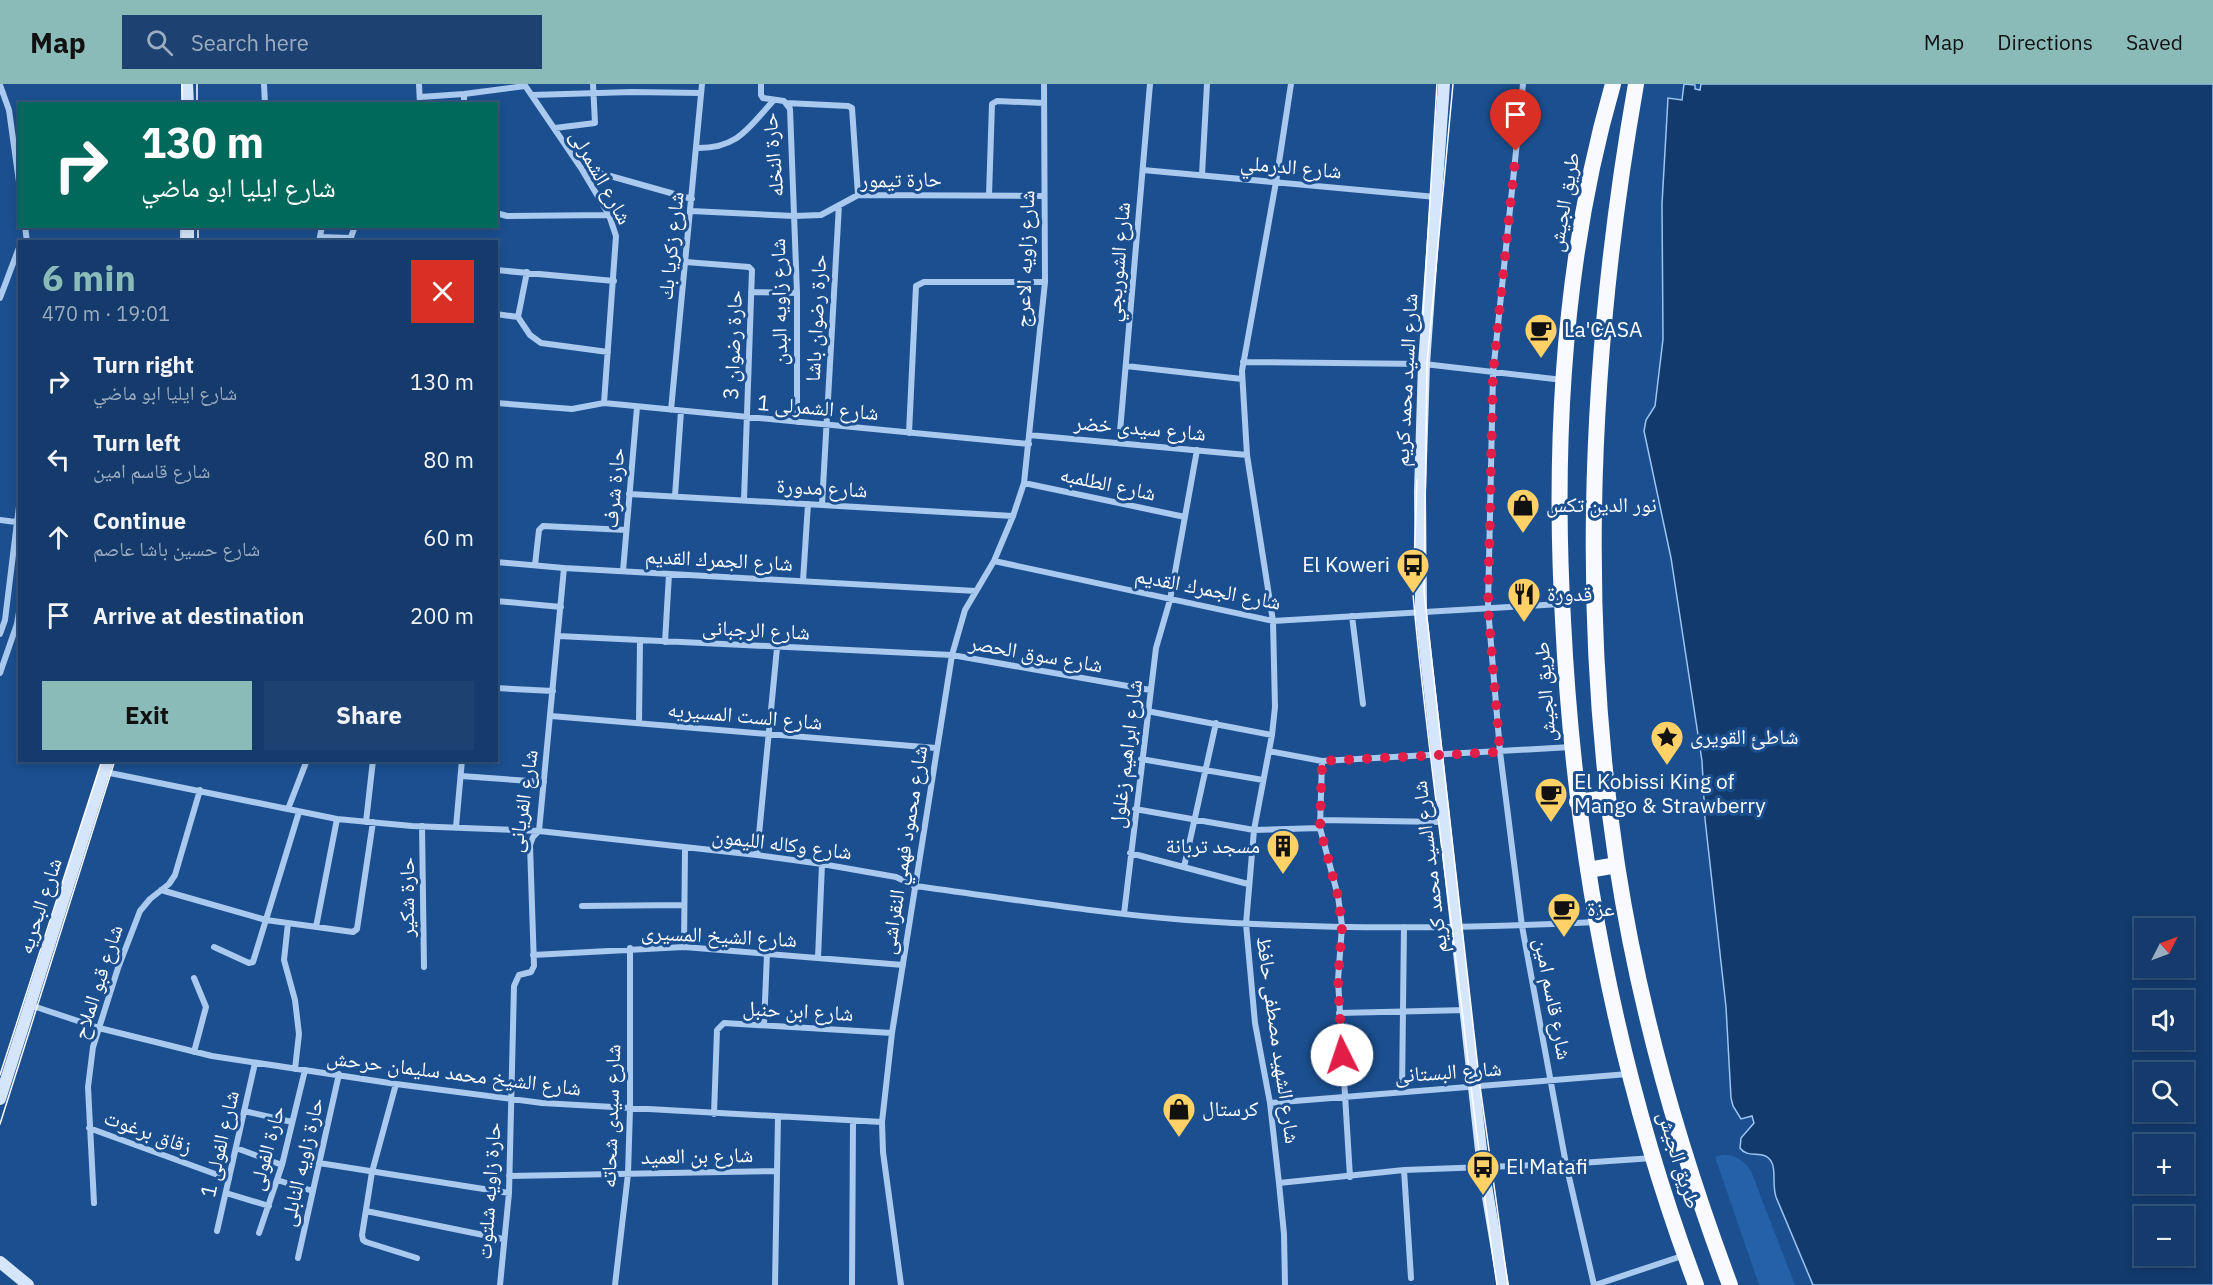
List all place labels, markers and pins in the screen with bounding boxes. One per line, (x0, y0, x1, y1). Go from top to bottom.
pin (1490, 89, 1541, 151)
cafe icon: La'CASA (1523, 312, 1559, 359)
place label: La'CASA (1564, 315, 1642, 343)
shop icon: نور الدين تكس (1505, 487, 1541, 534)
place label: نور الدين تكس (1546, 490, 1657, 518)
bus stop icon: El Koweri (1395, 547, 1431, 594)
place label: El Koweri (1302, 550, 1390, 578)
restaurant icon: قدورة (1506, 576, 1542, 623)
place label: قدورة (1547, 579, 1592, 607)
place icon: شاطئ القويرى (1649, 719, 1685, 766)
place label: شاطئ القويرى (1690, 722, 1798, 750)
place label: El Kobissi King of Mango & Strawberry (1574, 767, 1766, 819)
cafe icon: El Kobissi King of Mango & Strawberry (1533, 776, 1569, 823)
building icon: مسجد تربانة (1265, 828, 1301, 875)
place label: مسجد تربانة (1166, 831, 1260, 859)
cafe icon: عزة (1546, 891, 1582, 938)
place label: عزة (1587, 894, 1615, 922)
shop icon: كرستال (1161, 1091, 1197, 1138)
place label: كرستال (1202, 1094, 1259, 1122)
bus stop icon: El Matafi (1465, 1149, 1501, 1196)
place label: El Matafi (1506, 1152, 1588, 1180)

